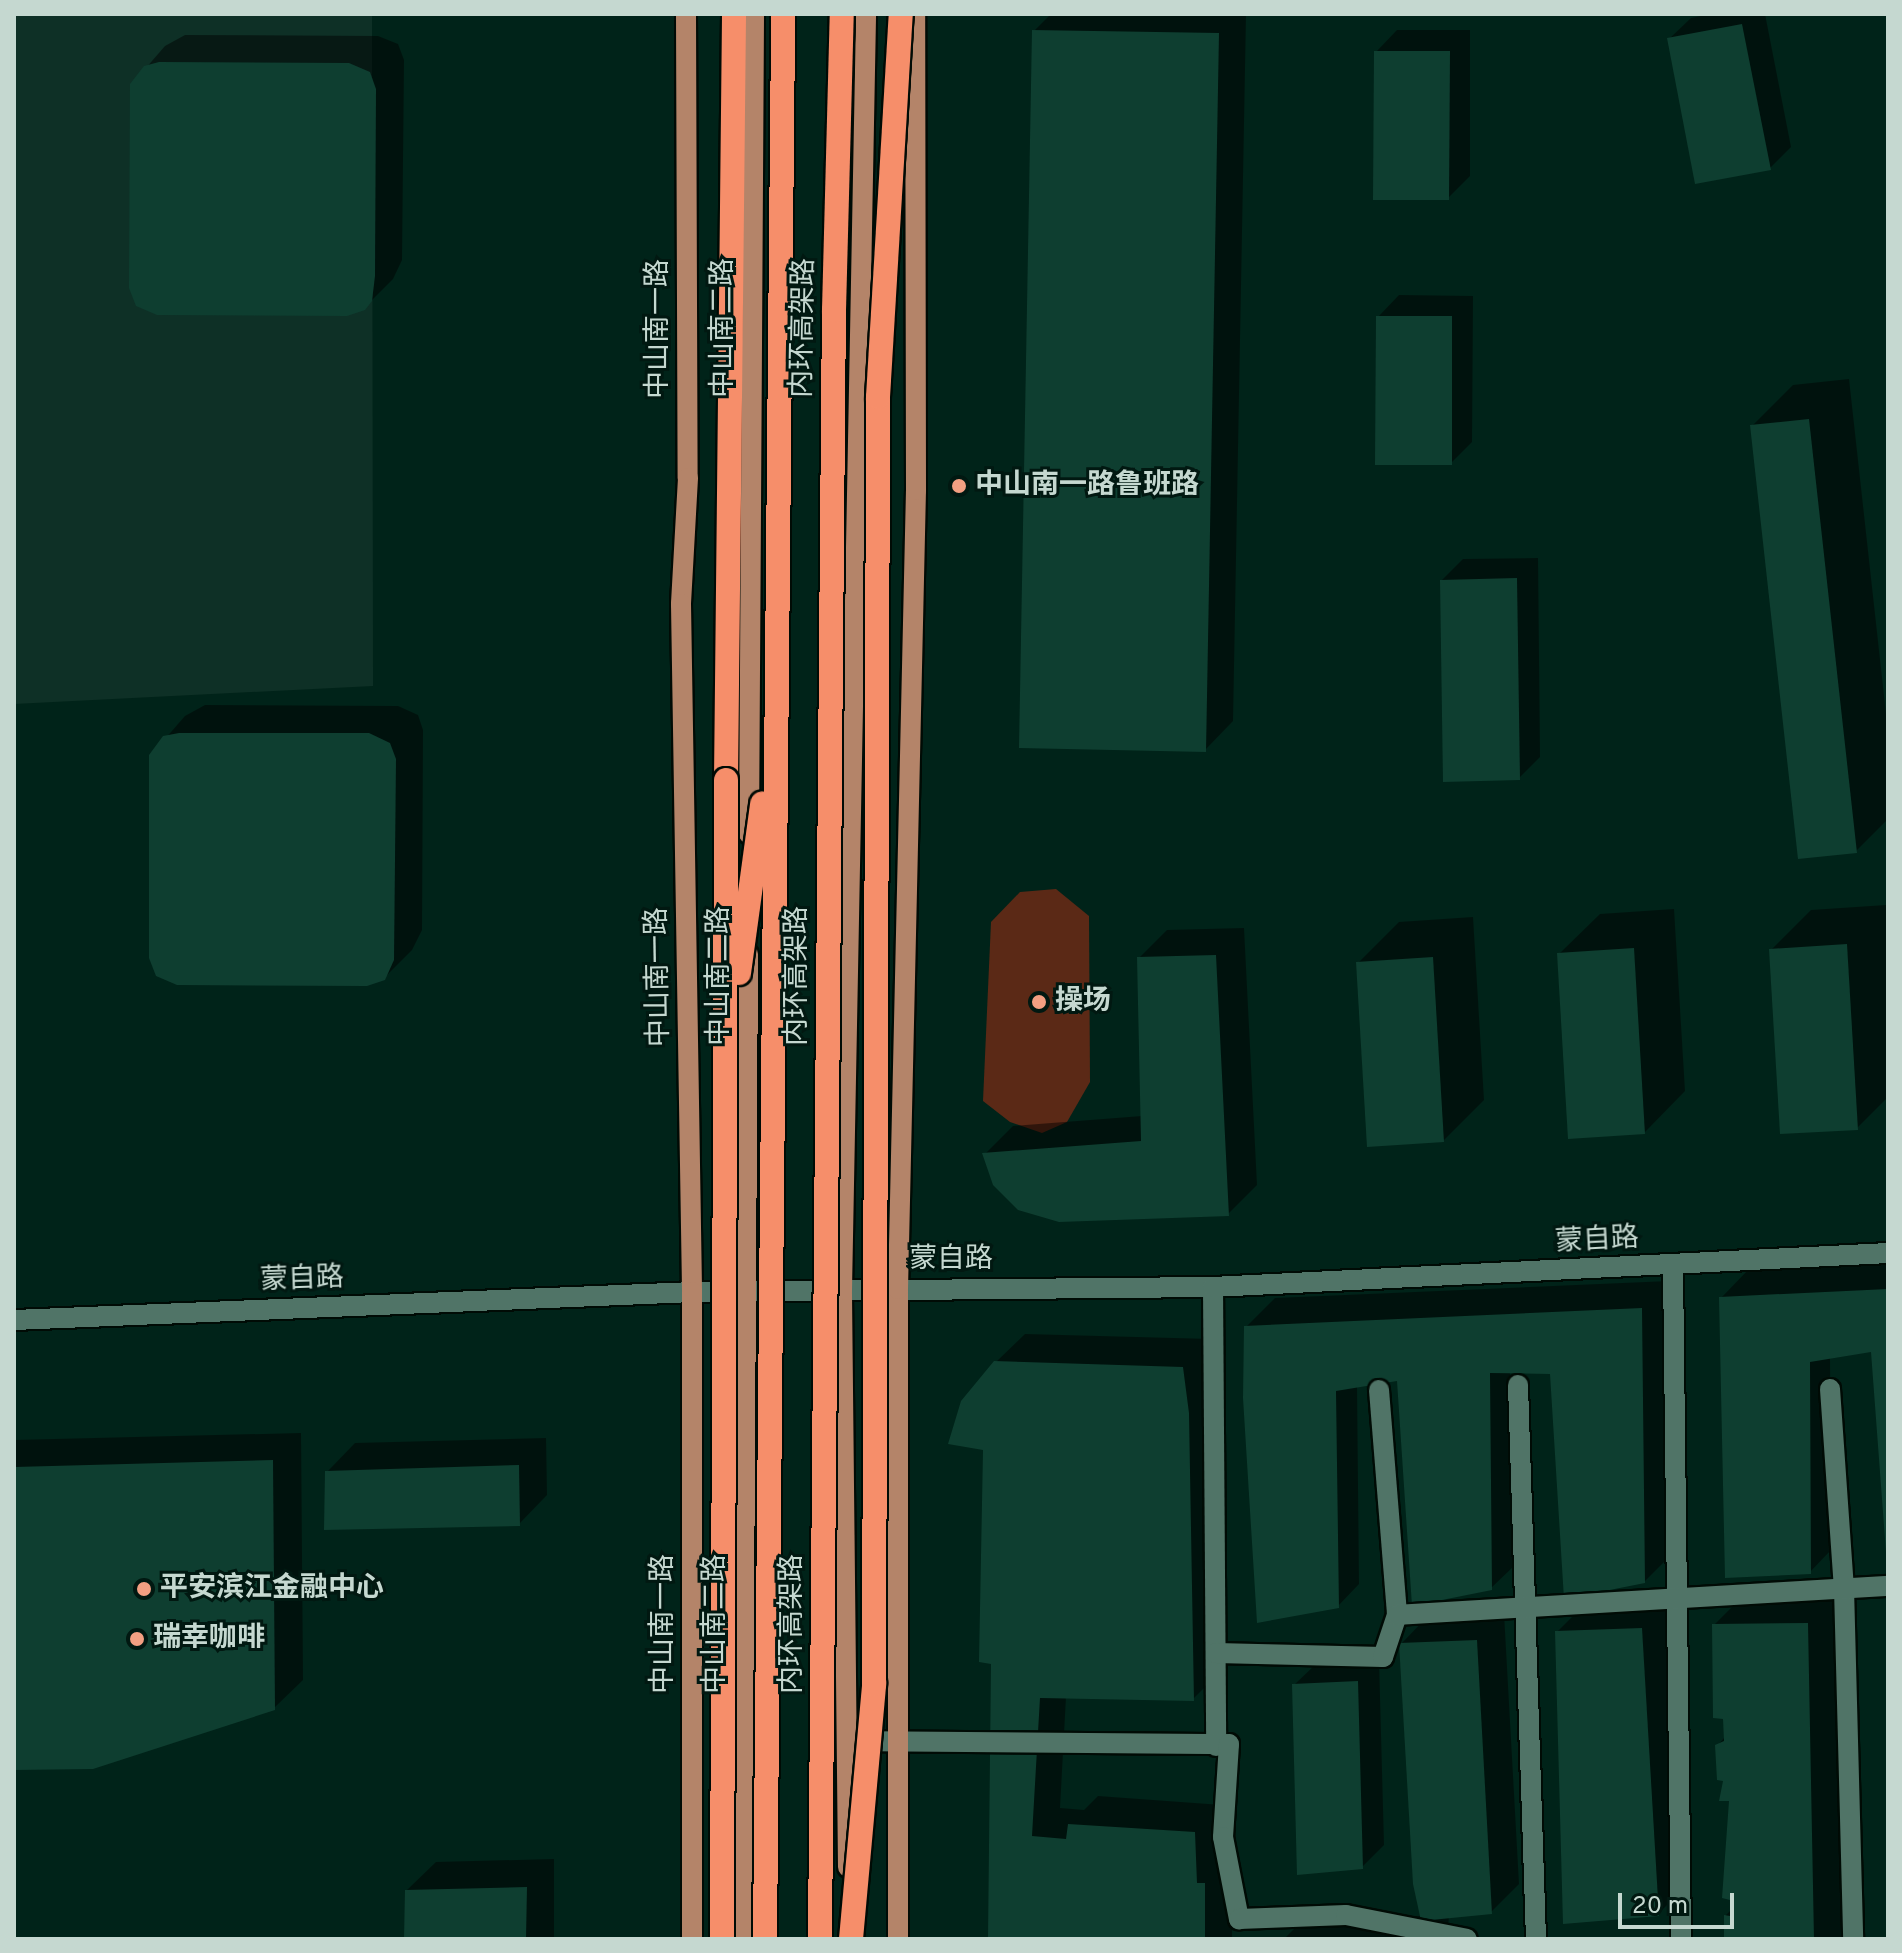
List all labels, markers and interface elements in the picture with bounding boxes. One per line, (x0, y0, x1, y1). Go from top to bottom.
street label: 中山南二路 (707, 258, 741, 398)
street label: 内环高架路 (786, 258, 822, 398)
street label: 中山南一路 (642, 259, 676, 399)
place label: 中山南一路鲁班路 (975, 469, 1199, 503)
marker: 中山南一路鲁班路 (950, 477, 968, 495)
street label: 中山南二路 (703, 906, 737, 1046)
street label: 内环高架路 (781, 906, 815, 1046)
street label: 中山南一路 (641, 907, 677, 1047)
place label: 操场 (1055, 985, 1111, 1019)
marker: 操场 (1030, 993, 1048, 1011)
street label: 蒙自路 (1554, 1222, 1640, 1260)
street label: 蒙自路 (909, 1243, 993, 1277)
street label: 蒙自路 (259, 1262, 345, 1298)
street label: 中山南一路 (647, 1554, 681, 1694)
street label: 中山南二路 (699, 1554, 733, 1694)
street label: 内环高架路 (776, 1554, 810, 1694)
place label: 平安滨江金融中心 (160, 1572, 384, 1606)
marker: 平安滨江金融中心 (135, 1580, 153, 1598)
place label: 瑞幸咖啡 (153, 1622, 265, 1656)
marker: 瑞幸咖啡 (128, 1630, 146, 1648)
scale bar (1622, 1877, 1738, 1927)
text: 20 m (1632, 1892, 1688, 1922)

